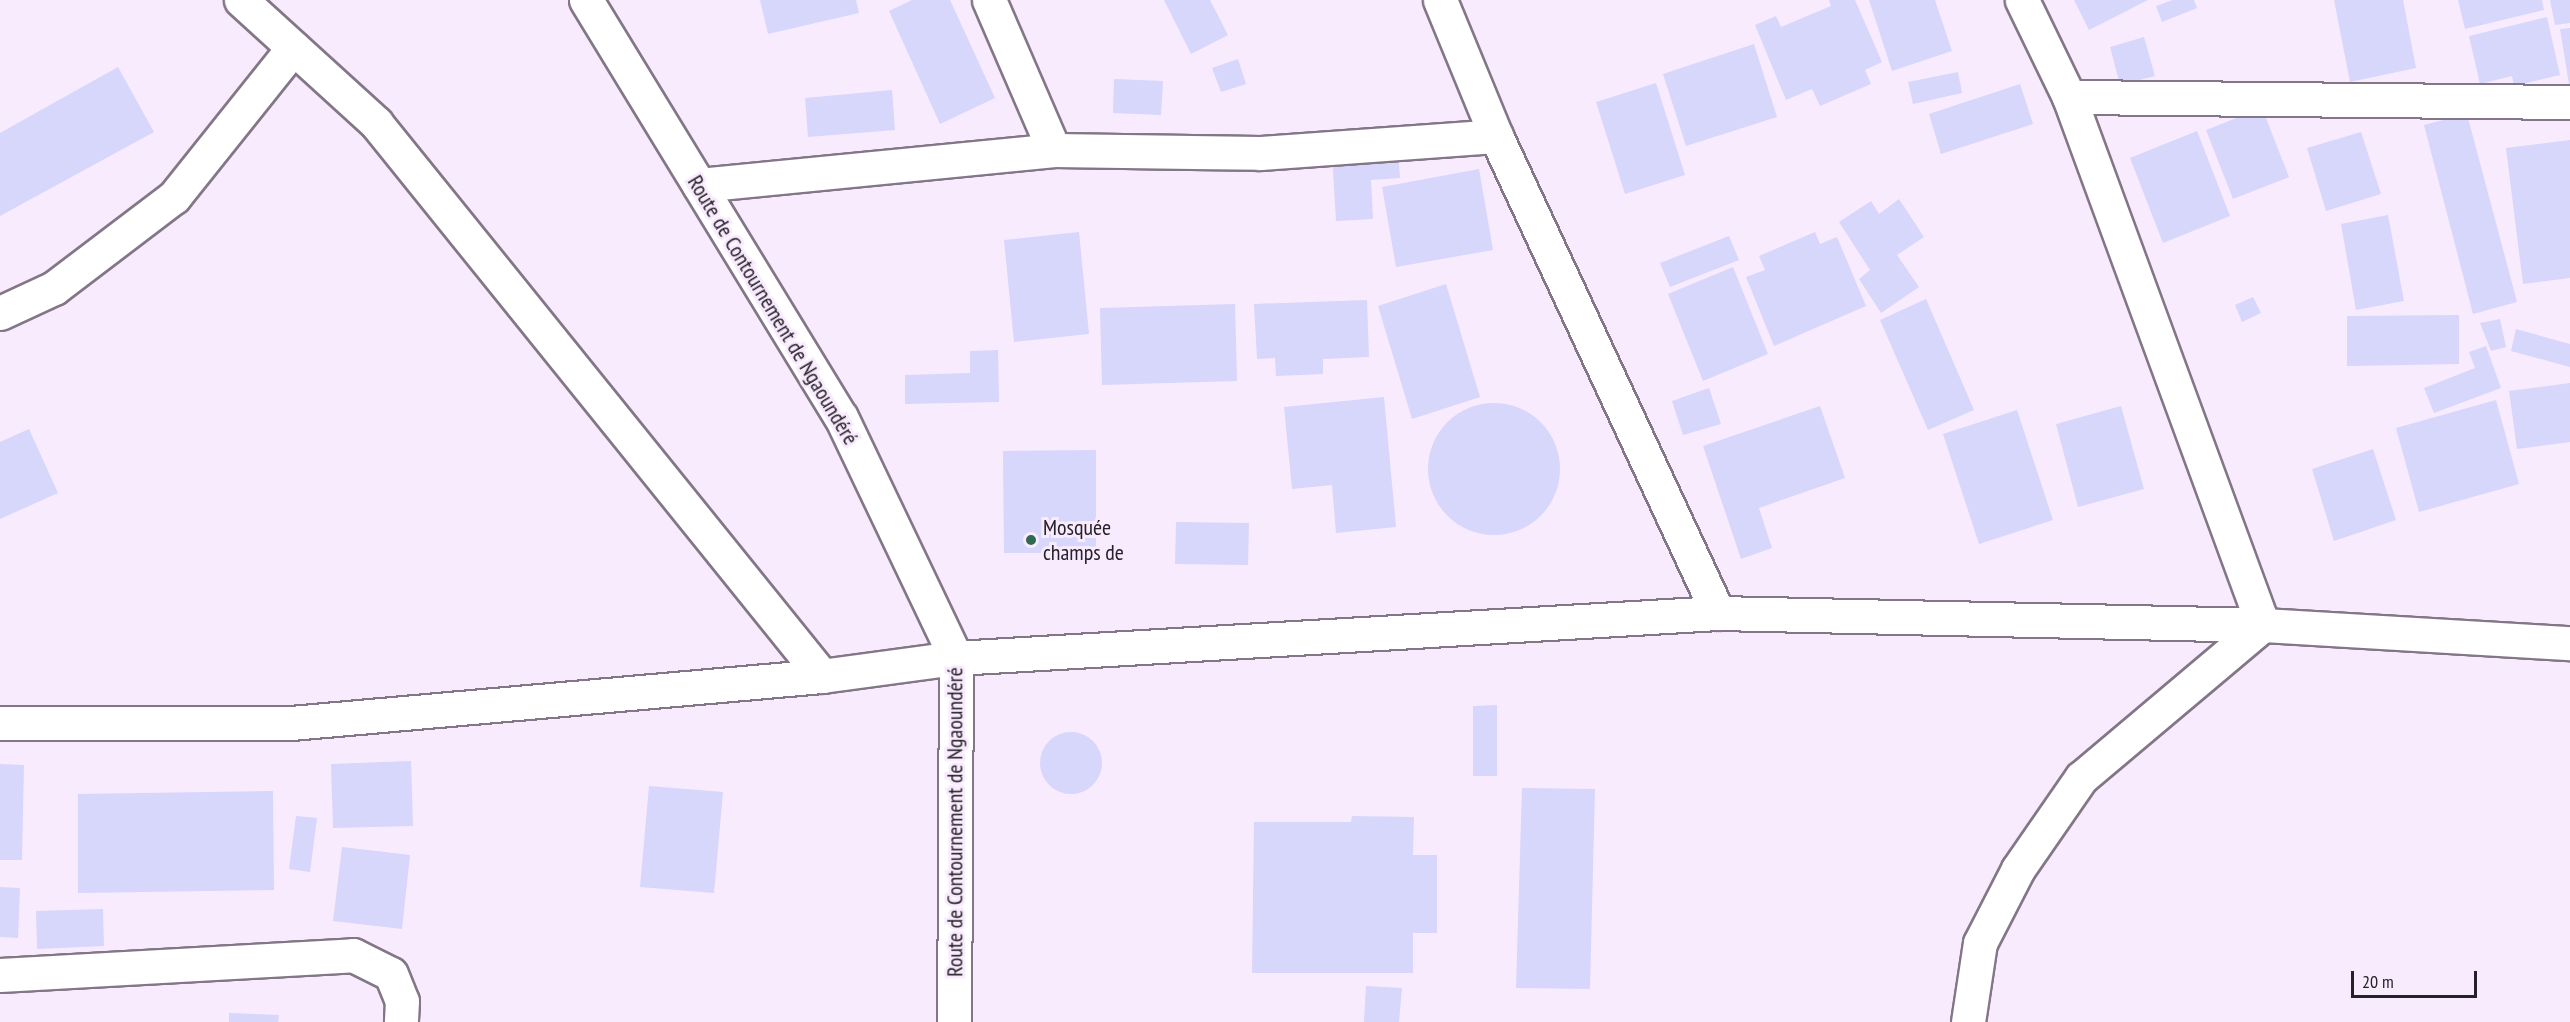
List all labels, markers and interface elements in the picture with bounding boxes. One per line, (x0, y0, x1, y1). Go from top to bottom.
street label: Route de Contournement de Ngaoundéré (682, 171, 864, 449)
place label: Mosquée champs de (1043, 514, 1124, 566)
marker: Mosquée champs de (1024, 533, 1038, 547)
street label: Route de Contournement de Ngaoundéré (942, 667, 968, 977)
scale bar (2354, 959, 2480, 997)
text: 20 m (2362, 970, 2394, 993)

